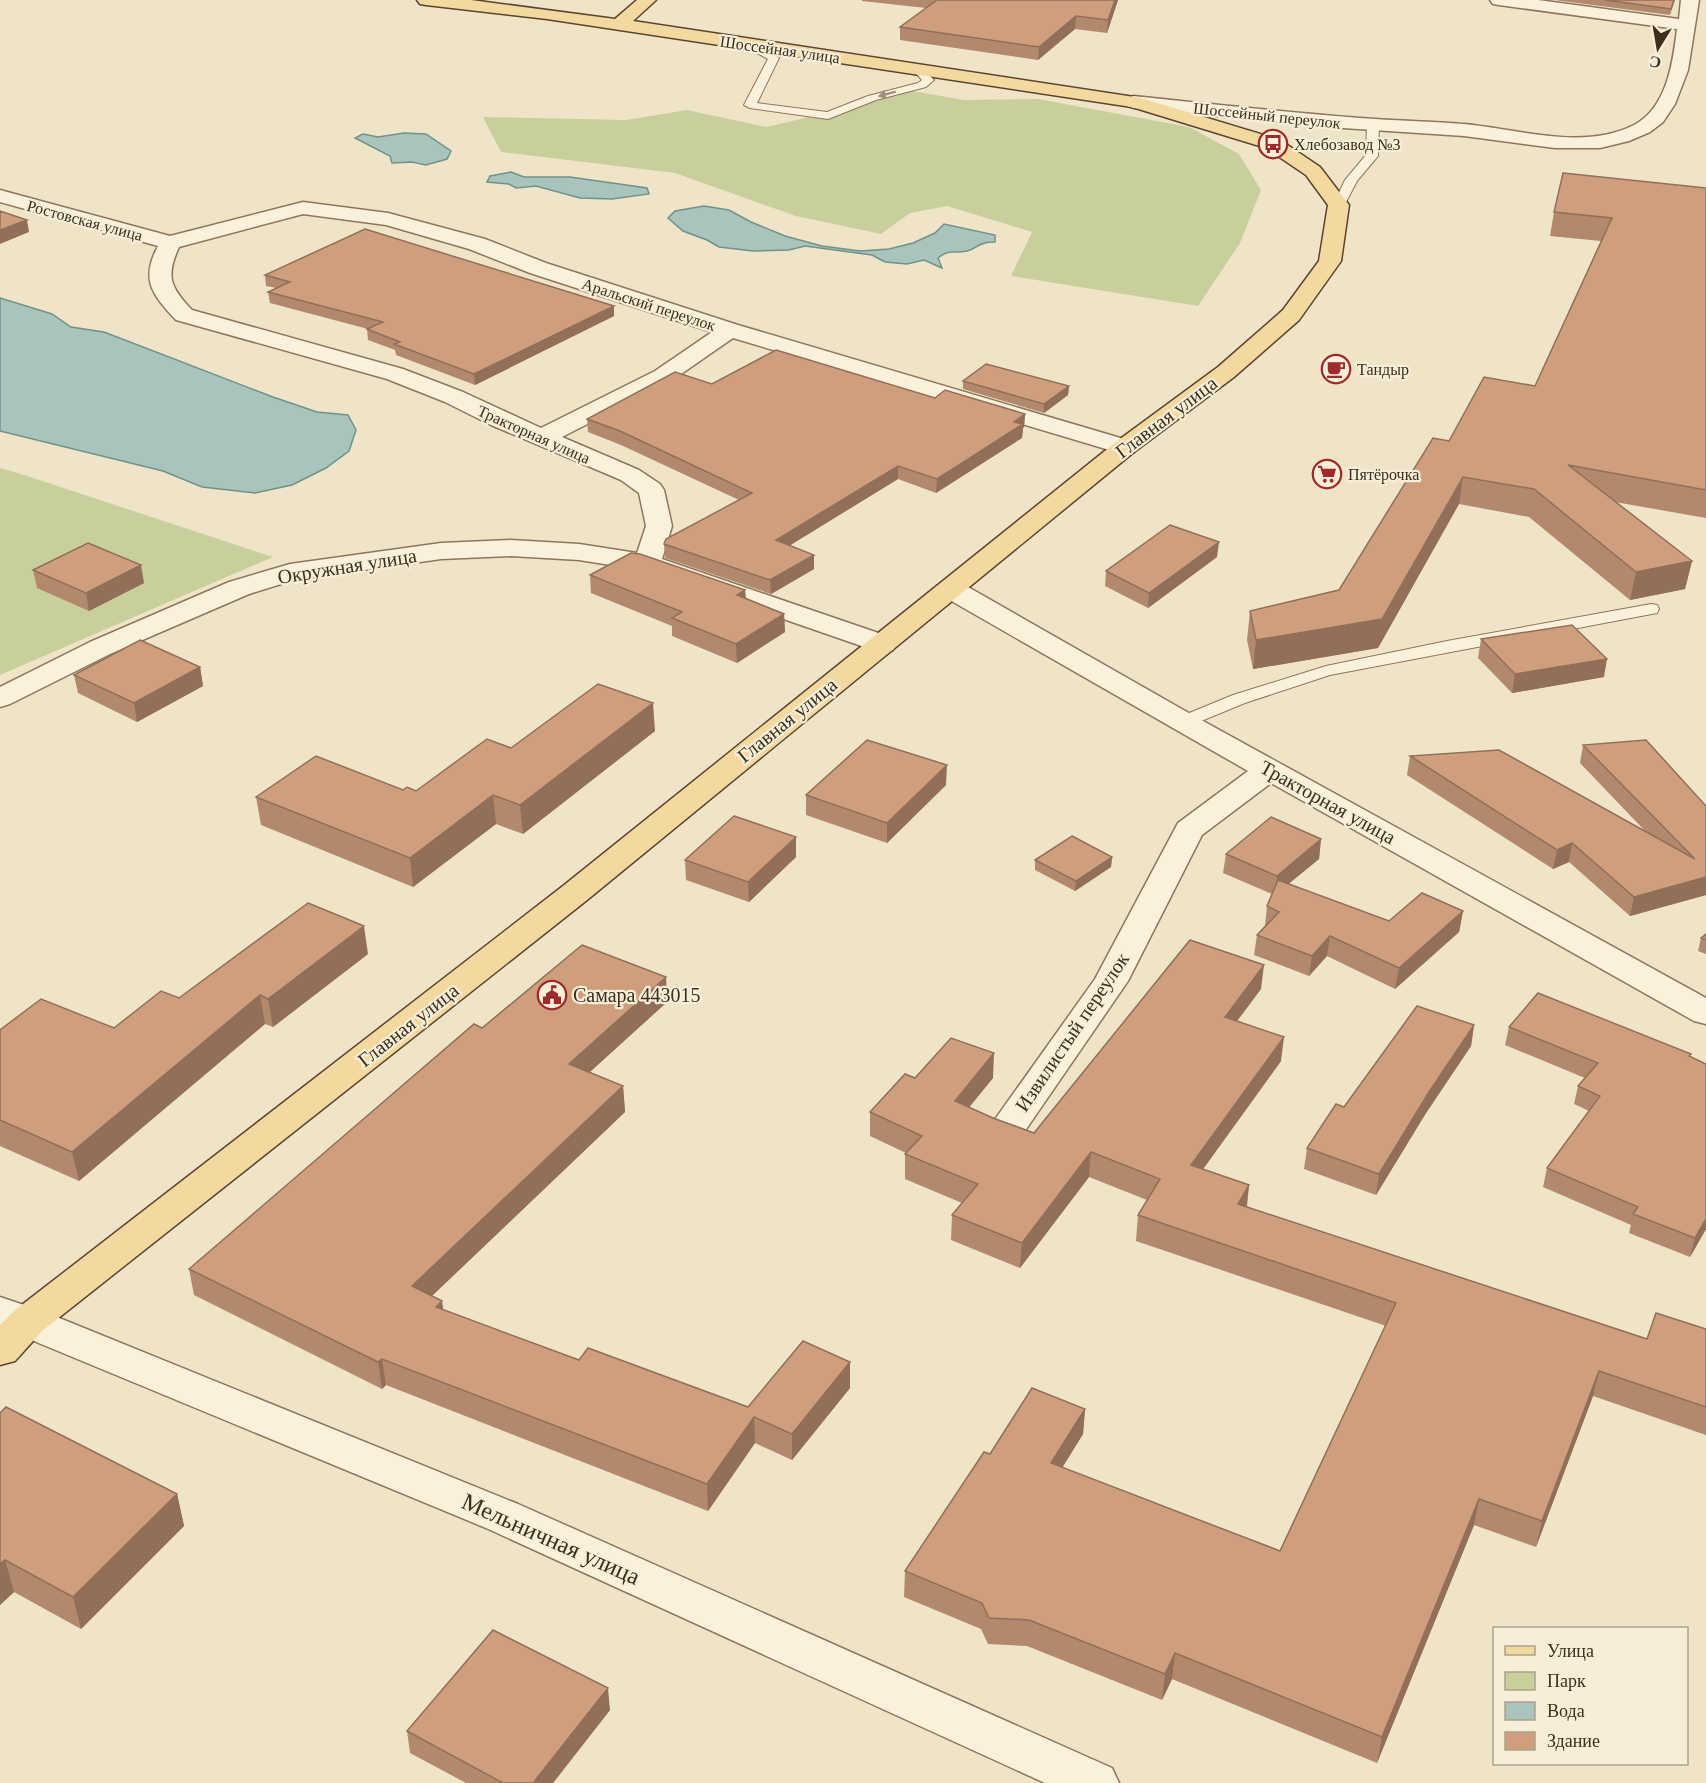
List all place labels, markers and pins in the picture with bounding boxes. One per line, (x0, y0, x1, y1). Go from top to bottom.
bus stop icon: Хлебозавод №3 (1257, 128, 1289, 160)
place label: Хлебозавод №3 (1294, 136, 1401, 154)
cafe icon: Тандыр (1320, 353, 1352, 385)
place label: Тандыр (1357, 361, 1409, 379)
supermarket icon: Пятёрочка (1311, 458, 1343, 490)
place label: Пятёрочка (1348, 466, 1419, 484)
public building icon: Самара 443015 (536, 979, 568, 1011)
place label: Самара 443015 (573, 984, 701, 1007)

